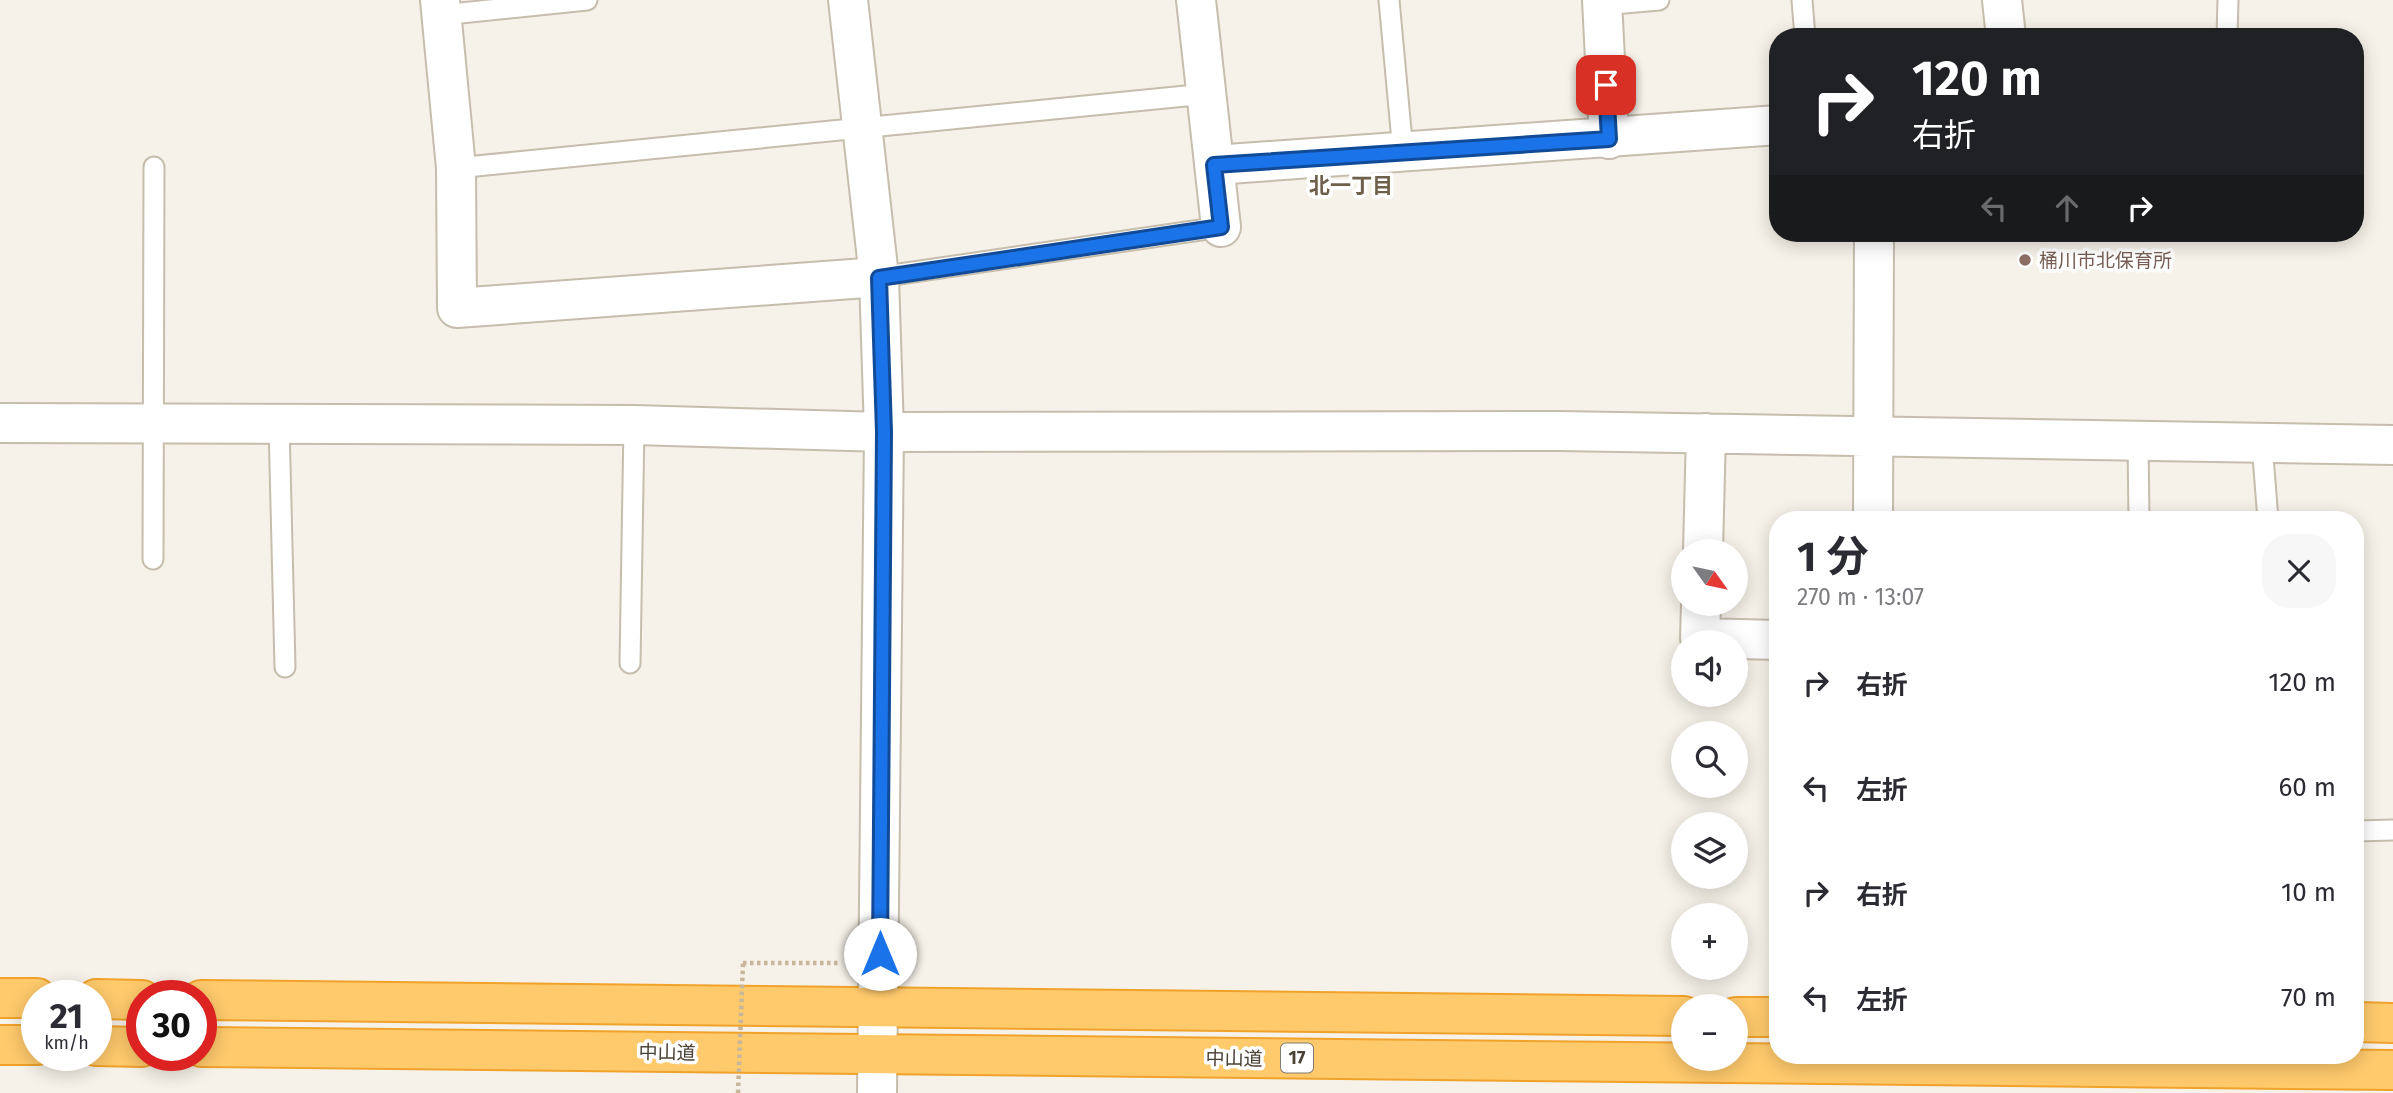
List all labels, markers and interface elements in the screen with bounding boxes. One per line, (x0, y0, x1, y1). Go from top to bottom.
text: 120 m (1912, 49, 2042, 108)
pin (1576, 55, 1636, 115)
icon: right (1797, 56, 1888, 147)
icon: arrive (1587, 66, 1625, 104)
text: 右折 (1912, 116, 1976, 154)
district label: 北一丁目 (1309, 173, 1393, 199)
icon: left (1975, 189, 2013, 227)
icon: ahead (2048, 189, 2086, 227)
icon: right (2121, 189, 2159, 227)
place label: 桶川市北保育所 (2039, 249, 2172, 272)
marker: 桶川市北保育所 (2017, 252, 2033, 268)
text: 1 分 (1797, 532, 1868, 582)
button: close (2262, 534, 2336, 608)
north arrow (1671, 539, 1748, 616)
map controls (1671, 539, 1748, 1071)
text: 270 m · 13:07 (1797, 583, 1924, 611)
button: sound (1671, 630, 1748, 707)
icon: right (1797, 664, 1835, 702)
text: 120 m (2268, 667, 2336, 698)
text: 右折 (1856, 670, 1908, 701)
button: search (1671, 721, 1748, 798)
icon: left (1797, 769, 1835, 807)
text: 60 m (2278, 772, 2336, 803)
text: 左折 (1856, 775, 1908, 806)
button: layers (1671, 812, 1748, 889)
icon: right (1797, 874, 1835, 912)
text: 10 m (2281, 877, 2336, 908)
text: 右折 (1856, 880, 1908, 911)
button: + (1671, 903, 1748, 980)
position arrow (843, 917, 917, 991)
icon: left (1797, 979, 1835, 1017)
speed limit sign: 30 (126, 980, 217, 1071)
text: 70 m (2281, 982, 2336, 1013)
text: 左折 (1856, 985, 1908, 1016)
button: − (1671, 994, 1748, 1071)
text: 21 (50, 995, 83, 1037)
text: km/h (44, 1032, 89, 1054)
street label: 中山道 (638, 1041, 696, 1064)
road number: 17 (1281, 1044, 1313, 1072)
street label: 中山道 (1205, 1047, 1263, 1070)

